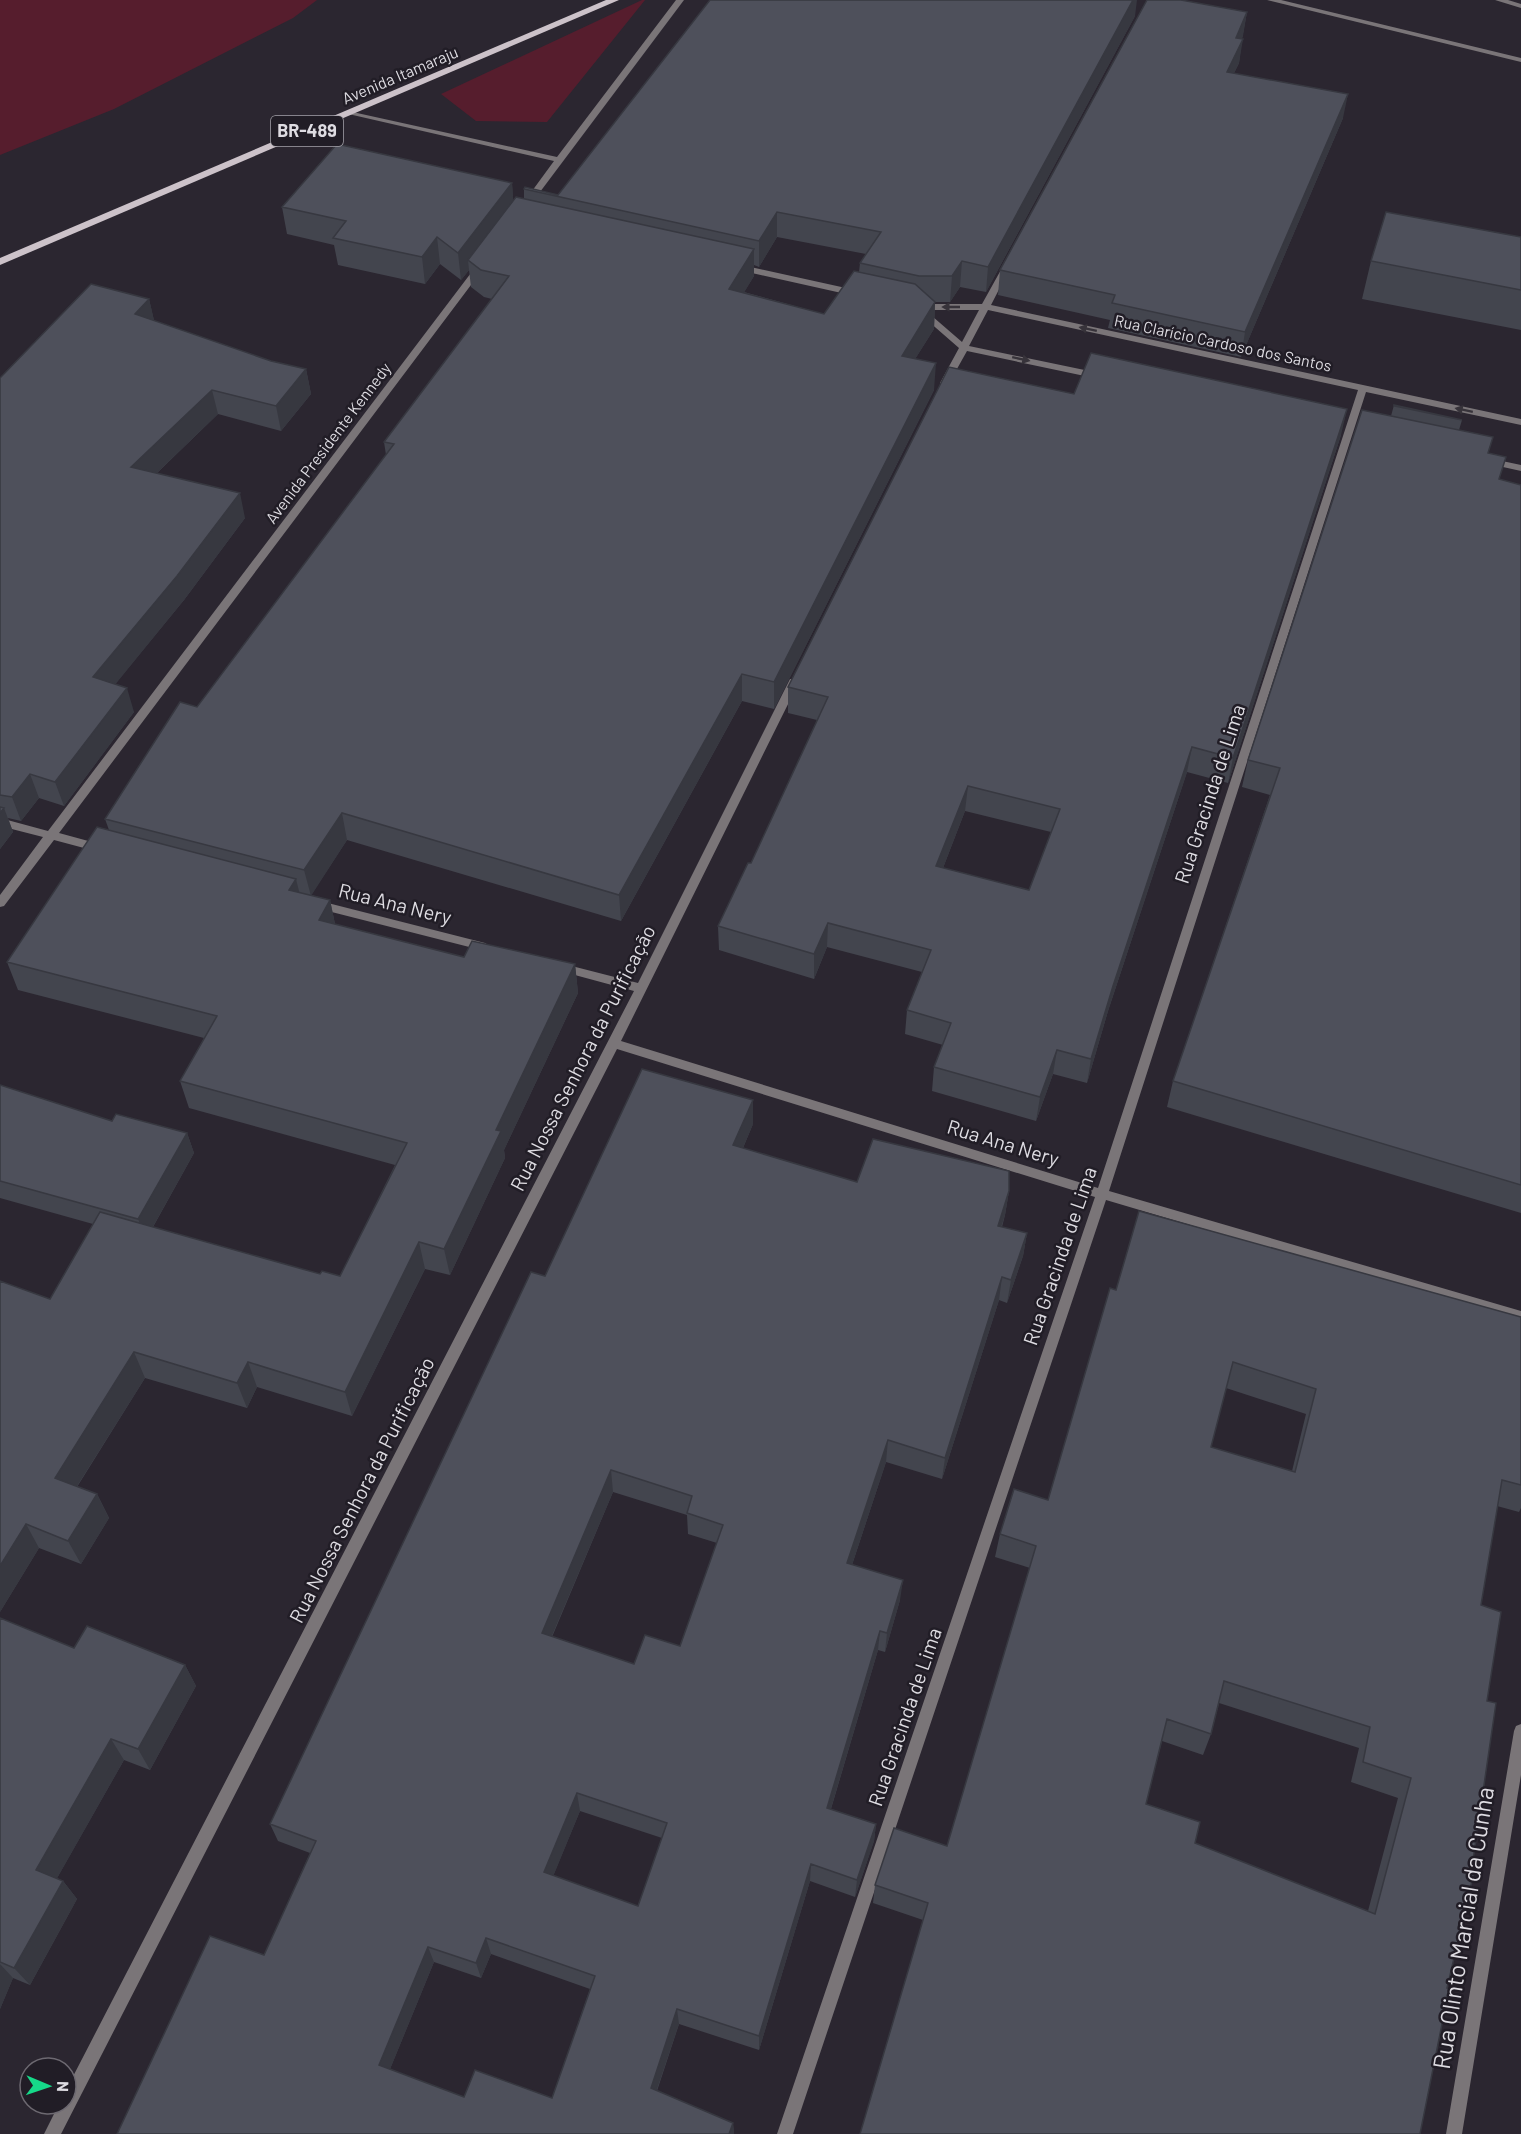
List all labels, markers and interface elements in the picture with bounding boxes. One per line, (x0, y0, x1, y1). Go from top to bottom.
street label: Avenida Itamaraju (339, 42, 461, 108)
road number: BR-489 (271, 116, 343, 146)
one-way arrow (941, 302, 960, 312)
street label: Rua Clarício Cardoso dos Santos (1113, 310, 1334, 375)
one-way arrow (1079, 324, 1098, 334)
one-way arrow (1011, 355, 1030, 365)
street label: Avenida Presidente Kennedy (261, 358, 395, 527)
one-way arrow (1455, 404, 1473, 414)
street label: Rua Gracinda de Lima (1169, 701, 1249, 886)
street label: Rua Ana Nery (336, 877, 454, 929)
street label: Rua Nossa Senhora da Purificação (504, 921, 660, 1194)
street label: Rua Ana Nery (945, 1114, 1062, 1170)
street label: Rua Gracinda de Lima (1017, 1163, 1101, 1348)
street label: Rua Nossa Senhora da Purificação (283, 1353, 439, 1626)
street label: Rua Gracinda de Lima (862, 1624, 946, 1809)
street label: Rua Olinto Marcial da Cunha (1426, 1785, 1499, 2071)
north arrow (18, 2056, 78, 2116)
text: N (54, 2081, 73, 2092)

